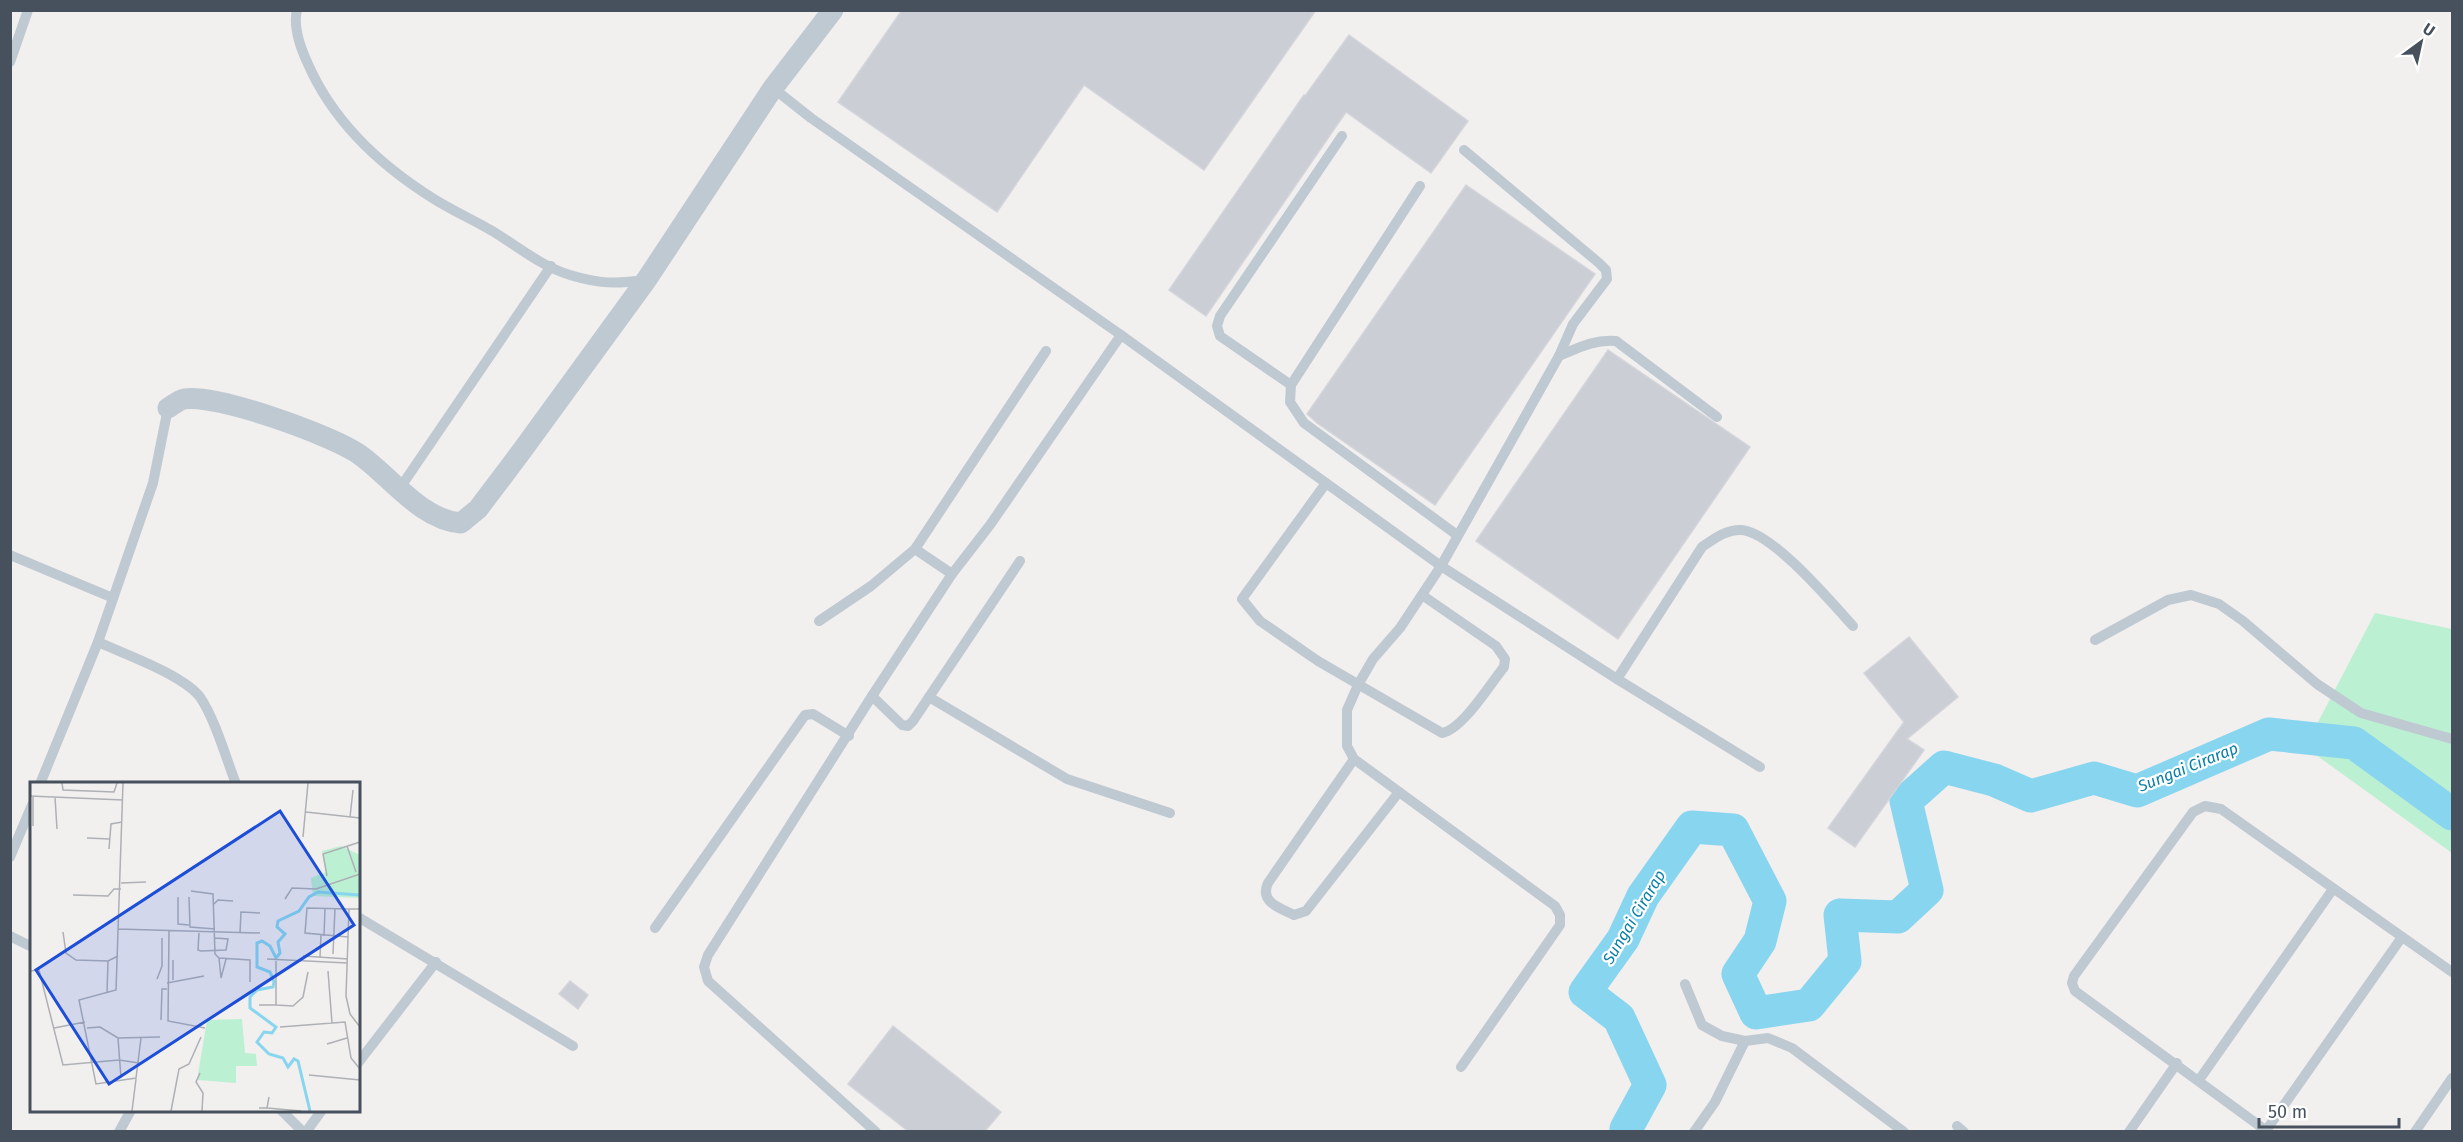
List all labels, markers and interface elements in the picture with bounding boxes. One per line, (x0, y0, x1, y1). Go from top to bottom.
north arrow (2391, 12, 2451, 72)
text: U (2419, 19, 2438, 41)
water label: Sungai Cirarap (2134, 738, 2241, 796)
inset map (30, 782, 360, 1112)
water label: Sungai Cirarap (1598, 867, 1669, 968)
scale bar (2259, 1091, 2398, 1129)
text: 50 m (2268, 1101, 2307, 1123)

